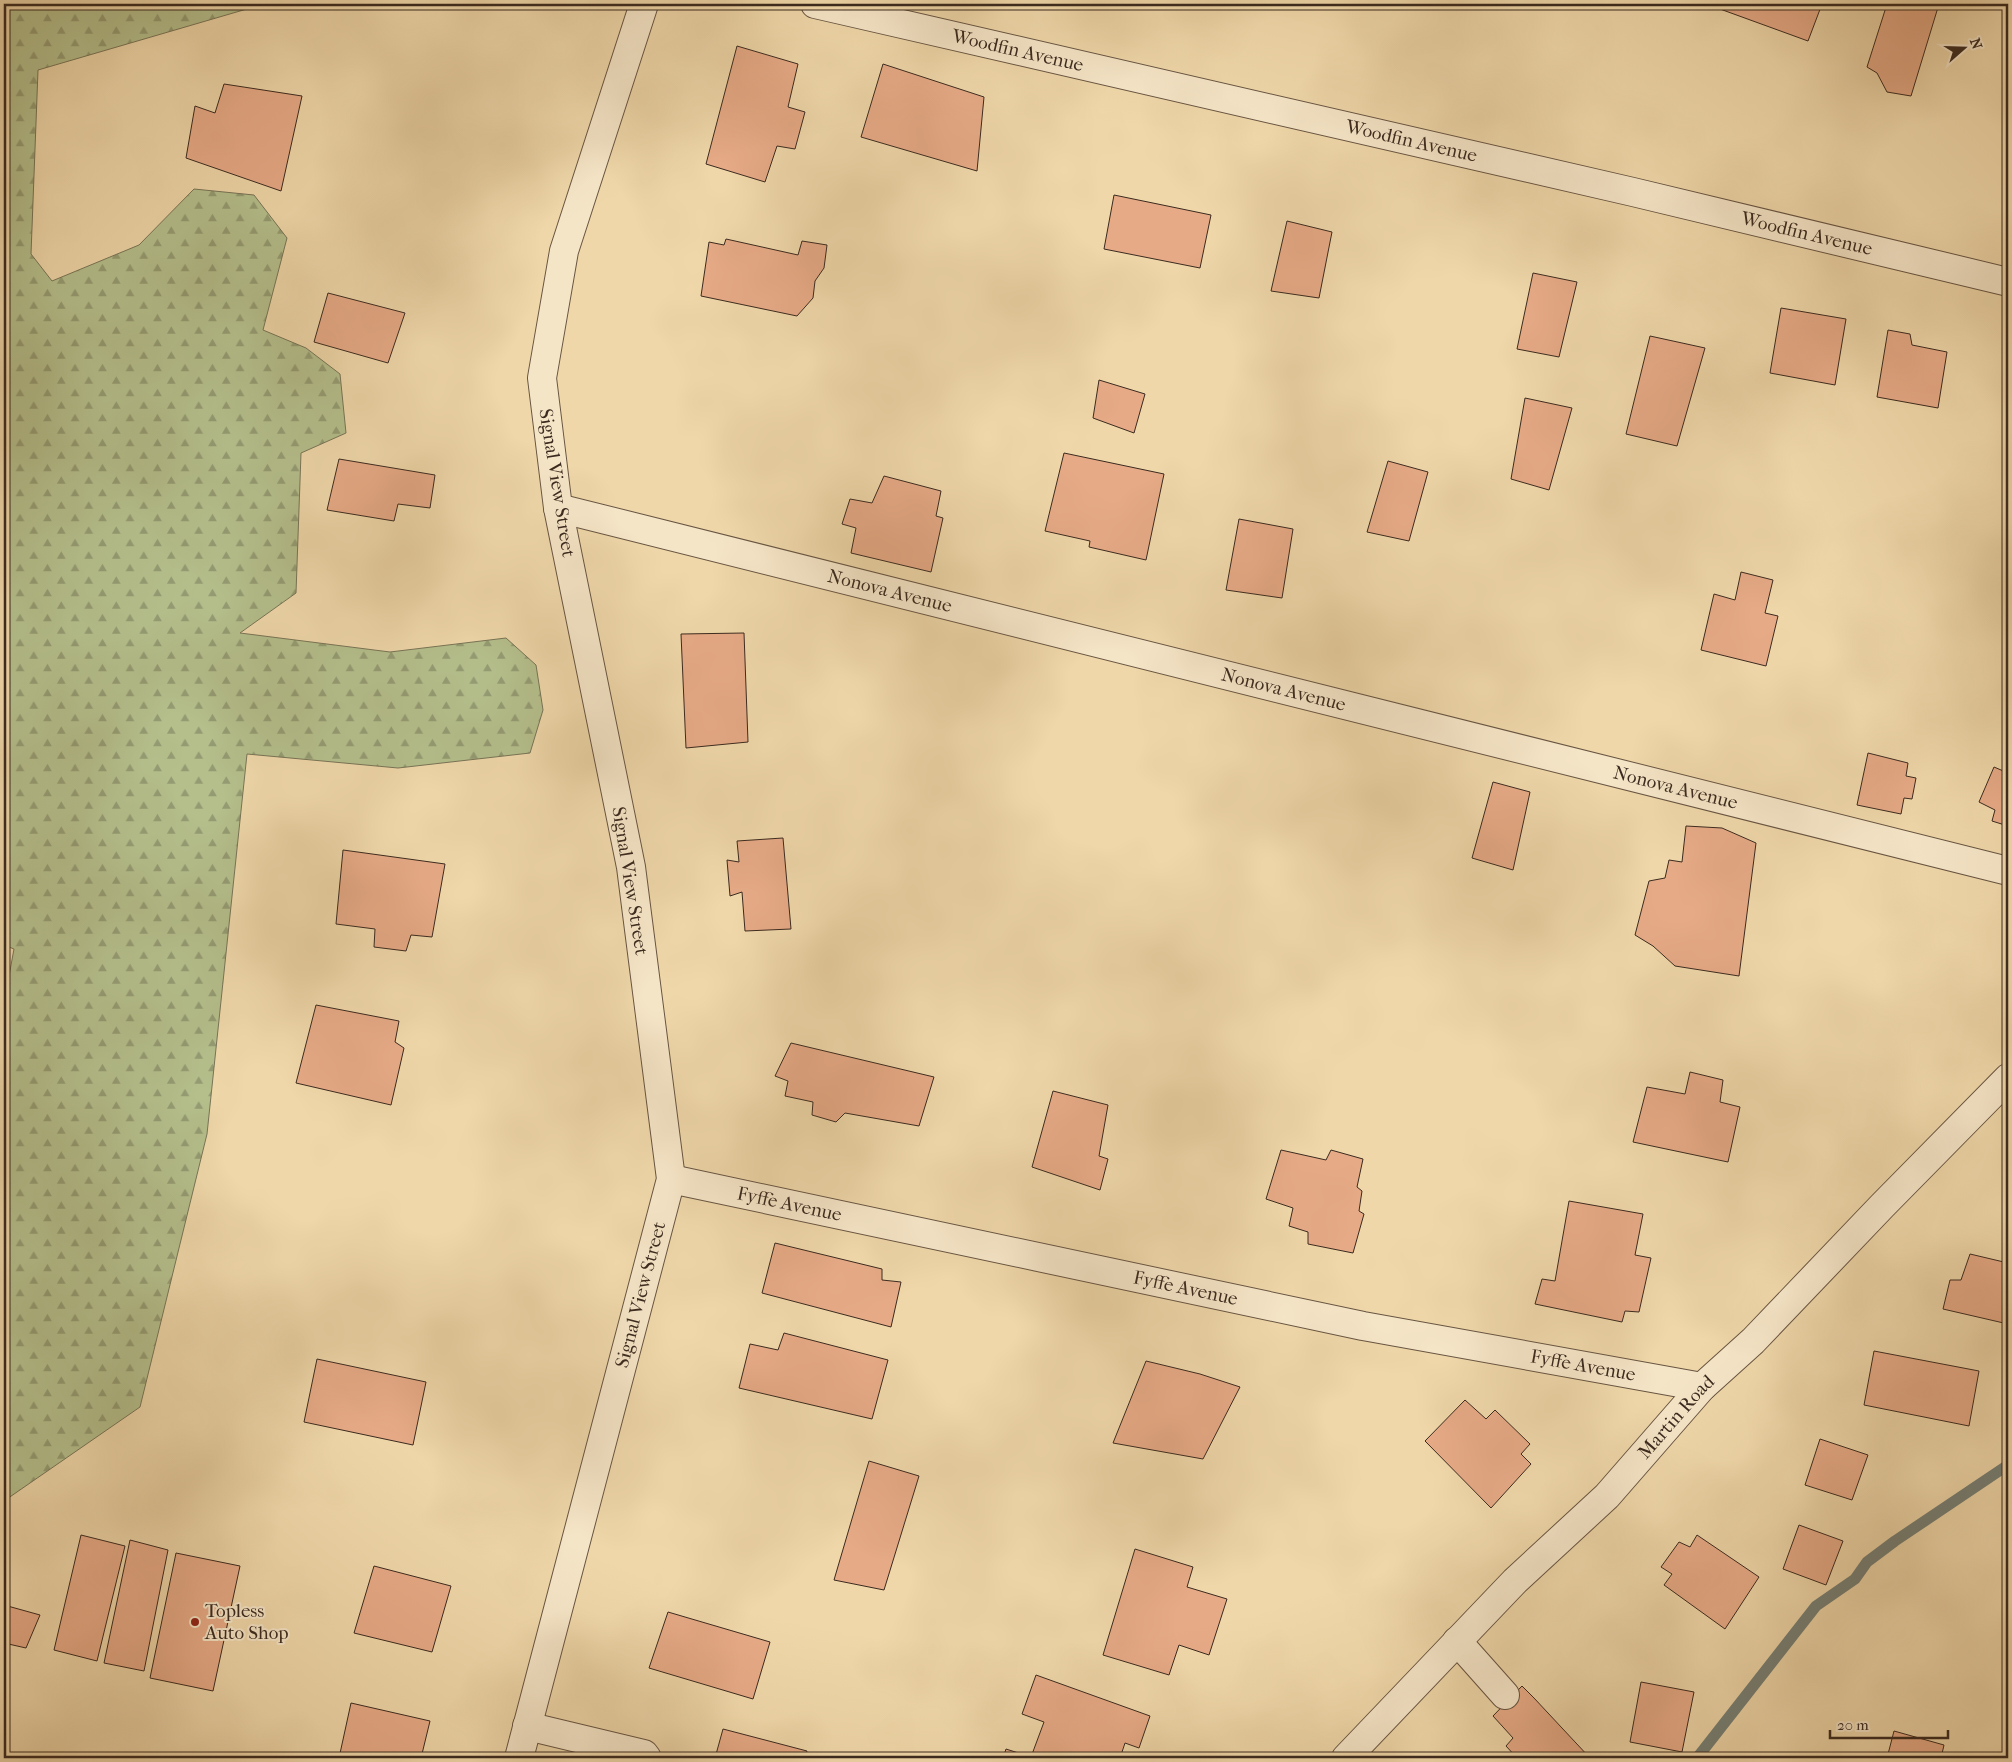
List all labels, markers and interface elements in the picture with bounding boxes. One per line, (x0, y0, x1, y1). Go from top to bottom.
north arrow (1940, 22, 1990, 72)
street label: Woodfin Avenue (949, 25, 1086, 76)
text: N (1966, 36, 1986, 52)
street label: Woodfin Avenue (1343, 115, 1479, 167)
street label: Woodfin Avenue (1738, 207, 1875, 260)
street label: Signal View Street (534, 407, 580, 559)
street label: Nonova Avenue (825, 565, 954, 617)
street label: Nonova Avenue (1219, 664, 1348, 716)
street label: Nonova Avenue (1611, 762, 1740, 814)
street label: Signal View Street (607, 805, 653, 957)
street label: Fyffe Avenue (735, 1182, 844, 1226)
street label: Signal View Street (611, 1219, 670, 1370)
street label: Fyffe Avenue (1131, 1266, 1240, 1310)
street label: Fyffe Avenue (1529, 1345, 1637, 1386)
street label: Martin Road (1633, 1370, 1719, 1463)
place label: Topless Auto Shop (204, 1600, 289, 1644)
marker: Topless Auto Shop (189, 1616, 201, 1628)
scale bar (1830, 1707, 1947, 1739)
text: 20 m (1837, 1716, 1869, 1734)

